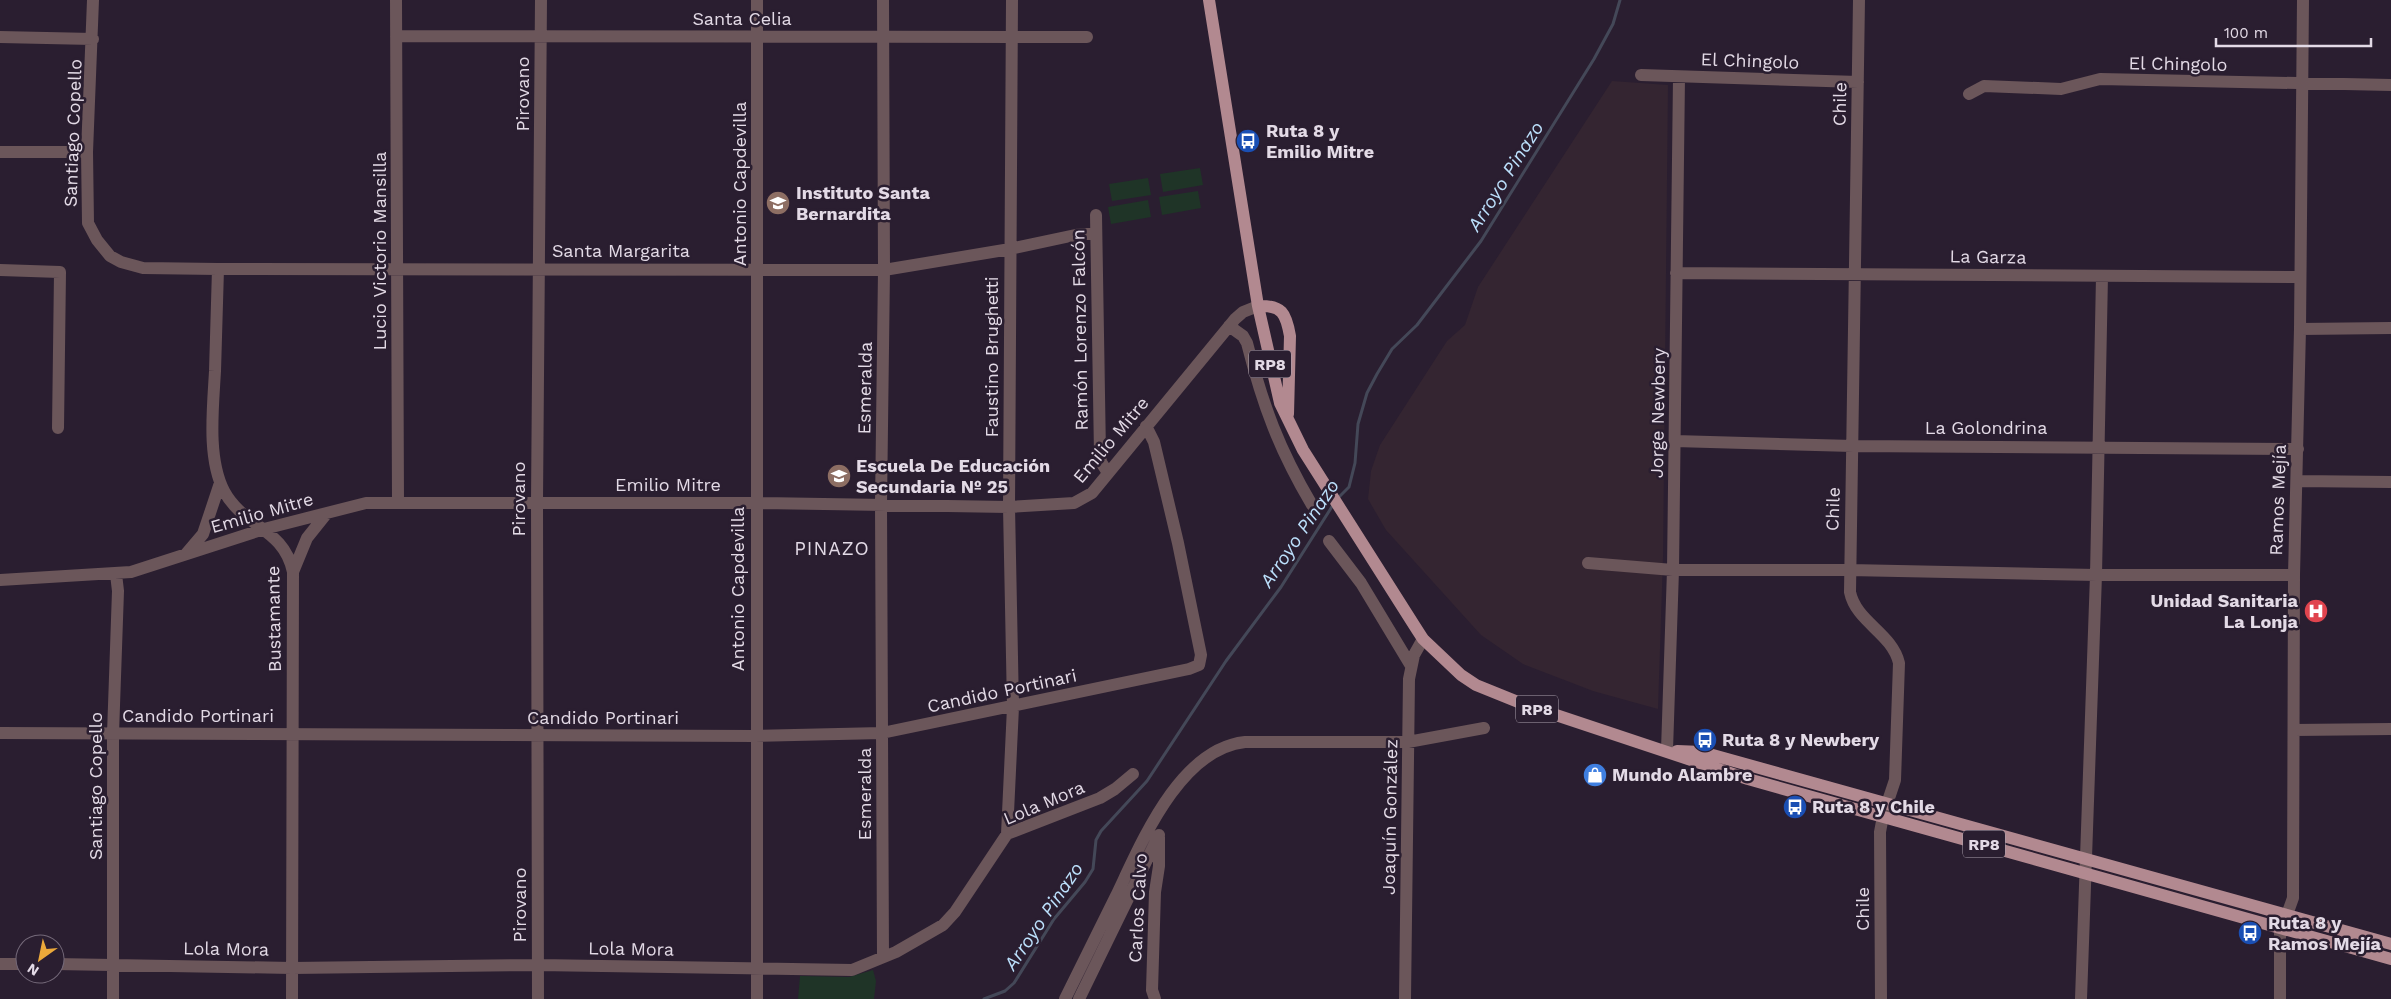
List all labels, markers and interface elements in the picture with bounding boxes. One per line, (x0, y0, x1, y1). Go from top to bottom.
street label: Santa Celia (692, 8, 792, 29)
scale bar (2216, 15, 2371, 47)
text: 100 m (2224, 24, 2268, 42)
street label: El Chingolo (1700, 48, 1800, 73)
street label: El Chingolo (2129, 52, 2227, 75)
street label: Pirovano (512, 57, 533, 131)
street label: Santiago Copello (59, 59, 86, 207)
street label: Chile (1829, 82, 1850, 126)
street label: Antonio Capdevilla (729, 102, 750, 266)
water label: Arroyo Pinazo (1462, 117, 1548, 236)
place label: Ruta 8 y Emilio Mitre (1266, 120, 1374, 162)
bus stop icon: Ruta 8 y Emilio Mitre (1235, 128, 1261, 154)
street label: Lucio Victorio Mansilla (369, 152, 390, 350)
place label: Instituto Santa Bernardita (796, 182, 930, 224)
school or university icon: Instituto Santa Bernardita (765, 190, 791, 216)
street label: Ramón Lorenzo Falcón (1067, 229, 1092, 431)
street label: Santa Margarita (552, 240, 690, 261)
street label: La Garza (1949, 245, 2027, 268)
street label: Faustino Brughetti (981, 276, 1002, 438)
street label: Esmeralda (853, 341, 876, 435)
street label: Jorge Newbery (1646, 347, 1669, 478)
road number: RP8 (1249, 350, 1291, 378)
street label: Emilio Mitre (1069, 392, 1153, 487)
street label: La Golondrina (1925, 417, 2047, 438)
street label: Ramos Mejía (2265, 444, 2290, 556)
place label: Escuela De Educación Secundaria Nº 25 (856, 455, 1050, 497)
street label: Pirovano (508, 462, 529, 536)
school or university icon: Escuela De Educación Secundaria Nº 25 (826, 463, 852, 489)
street label: Emilio Mitre (615, 474, 721, 495)
water label: Arroyo Pinazo (1254, 475, 1344, 592)
street label: Chile (1821, 487, 1844, 531)
street label: Emilio Mitre (208, 488, 316, 537)
street label: Antonio Capdevilla (727, 507, 748, 671)
district label: PINAZO (794, 537, 870, 560)
street label: Bustamante (262, 566, 285, 672)
place label: Unidad Sanitaria La Lonja (2151, 590, 2299, 632)
hospital icon: Unidad Sanitaria La Lonja (2303, 598, 2329, 624)
street label: Candido Portinari (925, 664, 1079, 717)
road number: RP8 (1516, 696, 1558, 722)
street label: Candido Portinari (122, 705, 274, 726)
street label: Candido Portinari (527, 707, 679, 728)
street label: Santiago Copello (85, 712, 106, 860)
bus stop icon: Ruta 8 y Newbery (1692, 727, 1718, 753)
place label: Ruta 8 y Newbery (1722, 729, 1880, 750)
street label: Joaquín González (1378, 739, 1401, 895)
street label: Esmeralda (854, 748, 875, 840)
shop icon: Mundo Alambre (1582, 762, 1608, 788)
place label: Mundo Alambre (1612, 764, 1752, 785)
street label: Lola Mora (1000, 776, 1088, 829)
bus stop icon: Ruta 8 y Chile (1782, 794, 1808, 820)
place label: Ruta 8 y Chile (1812, 796, 1935, 817)
road number: RP8 (1963, 831, 2005, 858)
street label: Carlos Calvo (1124, 853, 1151, 963)
water label: Arroyo Pinazo (998, 858, 1088, 975)
street label: Pirovano (509, 868, 530, 942)
street label: Chile (1852, 887, 1873, 931)
place label: Ruta 8 y Ramos Mejía (2268, 912, 2381, 954)
bus stop icon: Ruta 8 y Ramos Mejía (2237, 920, 2263, 946)
north arrow (15, 934, 65, 984)
street label: Lola Mora (183, 937, 269, 960)
street label: Lola Mora (588, 937, 674, 960)
text: N (24, 960, 42, 979)

